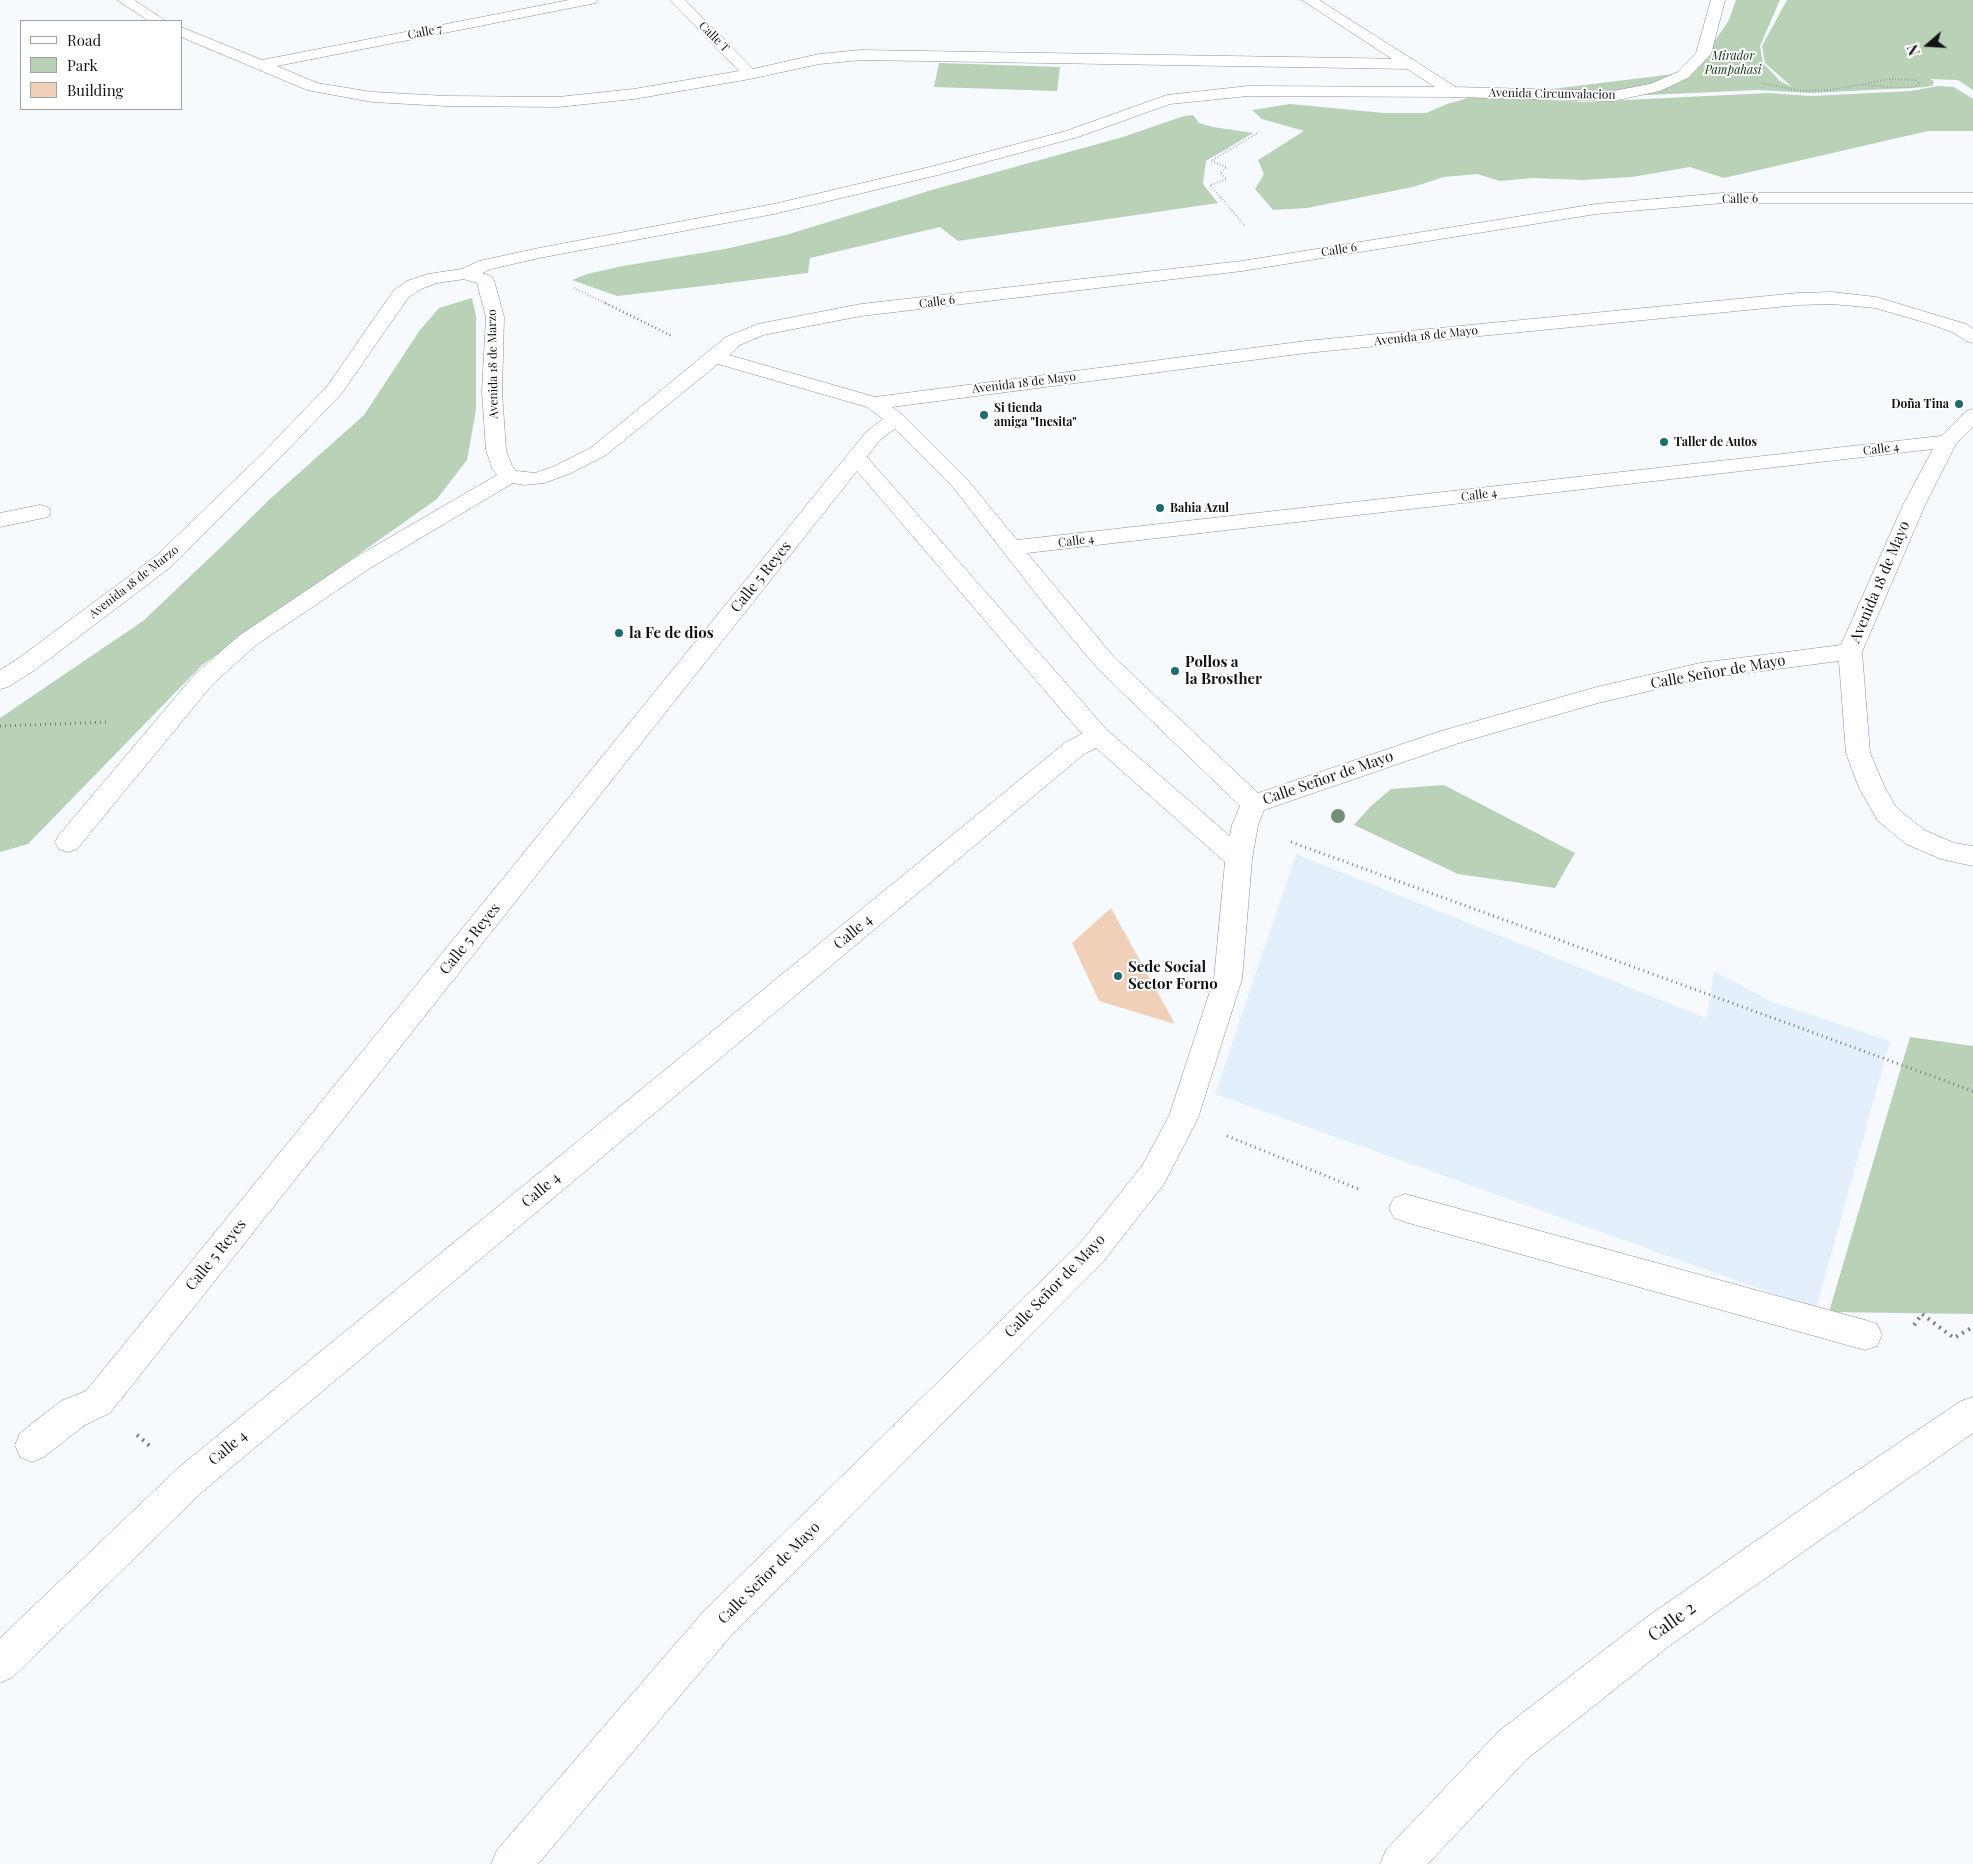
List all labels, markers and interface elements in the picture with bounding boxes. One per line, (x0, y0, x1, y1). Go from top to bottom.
street label: Calle T (696, 19, 732, 55)
legend (20, 20, 182, 110)
north arrow (1903, 20, 1953, 70)
street label: Calle 7 (406, 22, 444, 42)
text: Road (67, 30, 101, 50)
text: N (1903, 42, 1924, 58)
park label: Mirador Pampahasi (1705, 49, 1761, 77)
text: Park (67, 55, 98, 75)
text: Building (67, 80, 123, 100)
street label: Avenida Circunvalacion (1488, 86, 1616, 102)
street label: Calle 6 (1722, 191, 1758, 207)
street label: Calle 6 (1320, 240, 1358, 260)
street label: Calle 6 (918, 293, 956, 311)
street label: Avenida 18 de Marzo (485, 309, 501, 419)
street label: Avenida 18 de Mayo (1373, 323, 1479, 349)
street label: Avenida 18 de Mayo (971, 369, 1077, 397)
place label: Doña Tina (1891, 397, 1949, 411)
marker: Doña Tina (1953, 398, 1965, 410)
place label: Si tienda amiga "Inesita" (994, 401, 1077, 429)
marker: Si tienda amiga "Inesita" (978, 409, 990, 421)
place label: Taller de Autos (1674, 435, 1757, 449)
marker: Taller de Autos (1658, 436, 1670, 448)
street label: Calle 4 (1862, 440, 1900, 458)
street label: Calle 4 (1460, 486, 1498, 504)
place label: Bahia Azul (1170, 501, 1229, 515)
marker: Bahia Azul (1154, 502, 1166, 514)
street label: Avenida 18 de Mayo (1846, 518, 1914, 646)
street label: Calle 4 (1057, 532, 1095, 550)
street label: Calle 5 Reyes (727, 538, 795, 616)
street label: Avenida 18 de Marzo (86, 543, 182, 621)
place label: la Fe de dios (629, 624, 714, 642)
marker: la Fe de dios (613, 627, 625, 639)
street label: Calle Señor de Mayo (1649, 651, 1787, 693)
place label: Pollos a la Brosther (1185, 653, 1262, 688)
marker: Pollos a la Brosther (1169, 665, 1181, 677)
street label: Calle Señor de Mayo (1260, 747, 1396, 809)
street label: Calle 5 Reyes (436, 900, 504, 978)
street label: Calle 4 (830, 911, 876, 953)
place label: Sede Social Sector Forno (1128, 958, 1218, 993)
marker: Sede Social Sector Forno (1112, 970, 1124, 982)
street label: Calle 4 (518, 1169, 564, 1211)
street label: Calle 5 Reyes (182, 1216, 250, 1294)
street label: Calle Señor de Mayo (1001, 1231, 1109, 1341)
street label: Calle 4 (205, 1427, 251, 1469)
street label: Calle Señor de Mayo (714, 1518, 824, 1628)
street label: Calle 2 (1644, 1597, 1700, 1647)

